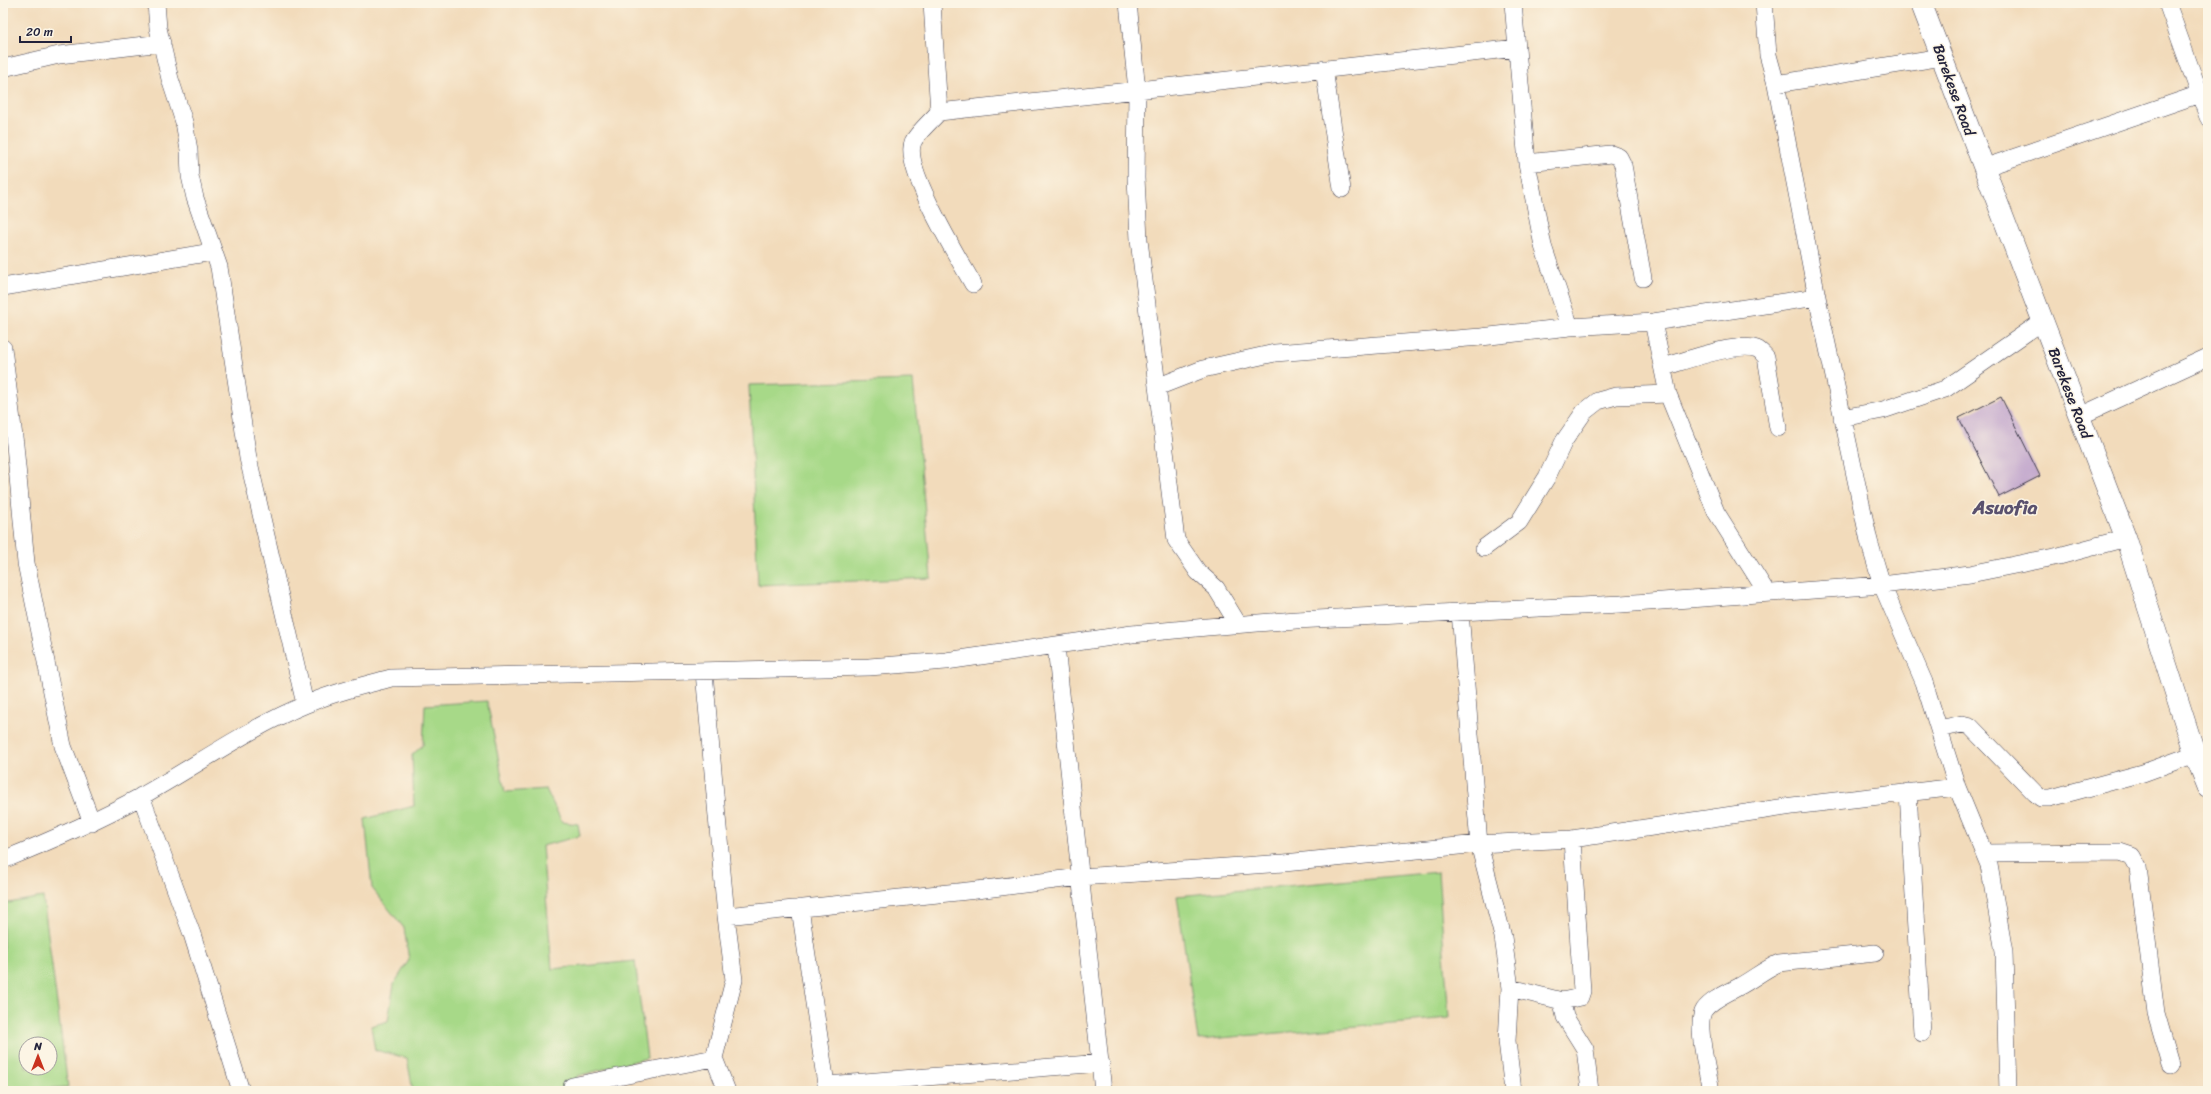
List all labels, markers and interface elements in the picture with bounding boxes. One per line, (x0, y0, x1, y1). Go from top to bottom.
scale bar (20, 18, 71, 44)
text: 20 m (26, 21, 53, 43)
street label: Barekese Road (1925, 40, 1983, 141)
street label: Barekese Road (2041, 344, 2100, 443)
district label: Asuofia (1972, 491, 2038, 524)
north arrow (18, 1036, 58, 1076)
text: N (33, 1037, 42, 1056)

